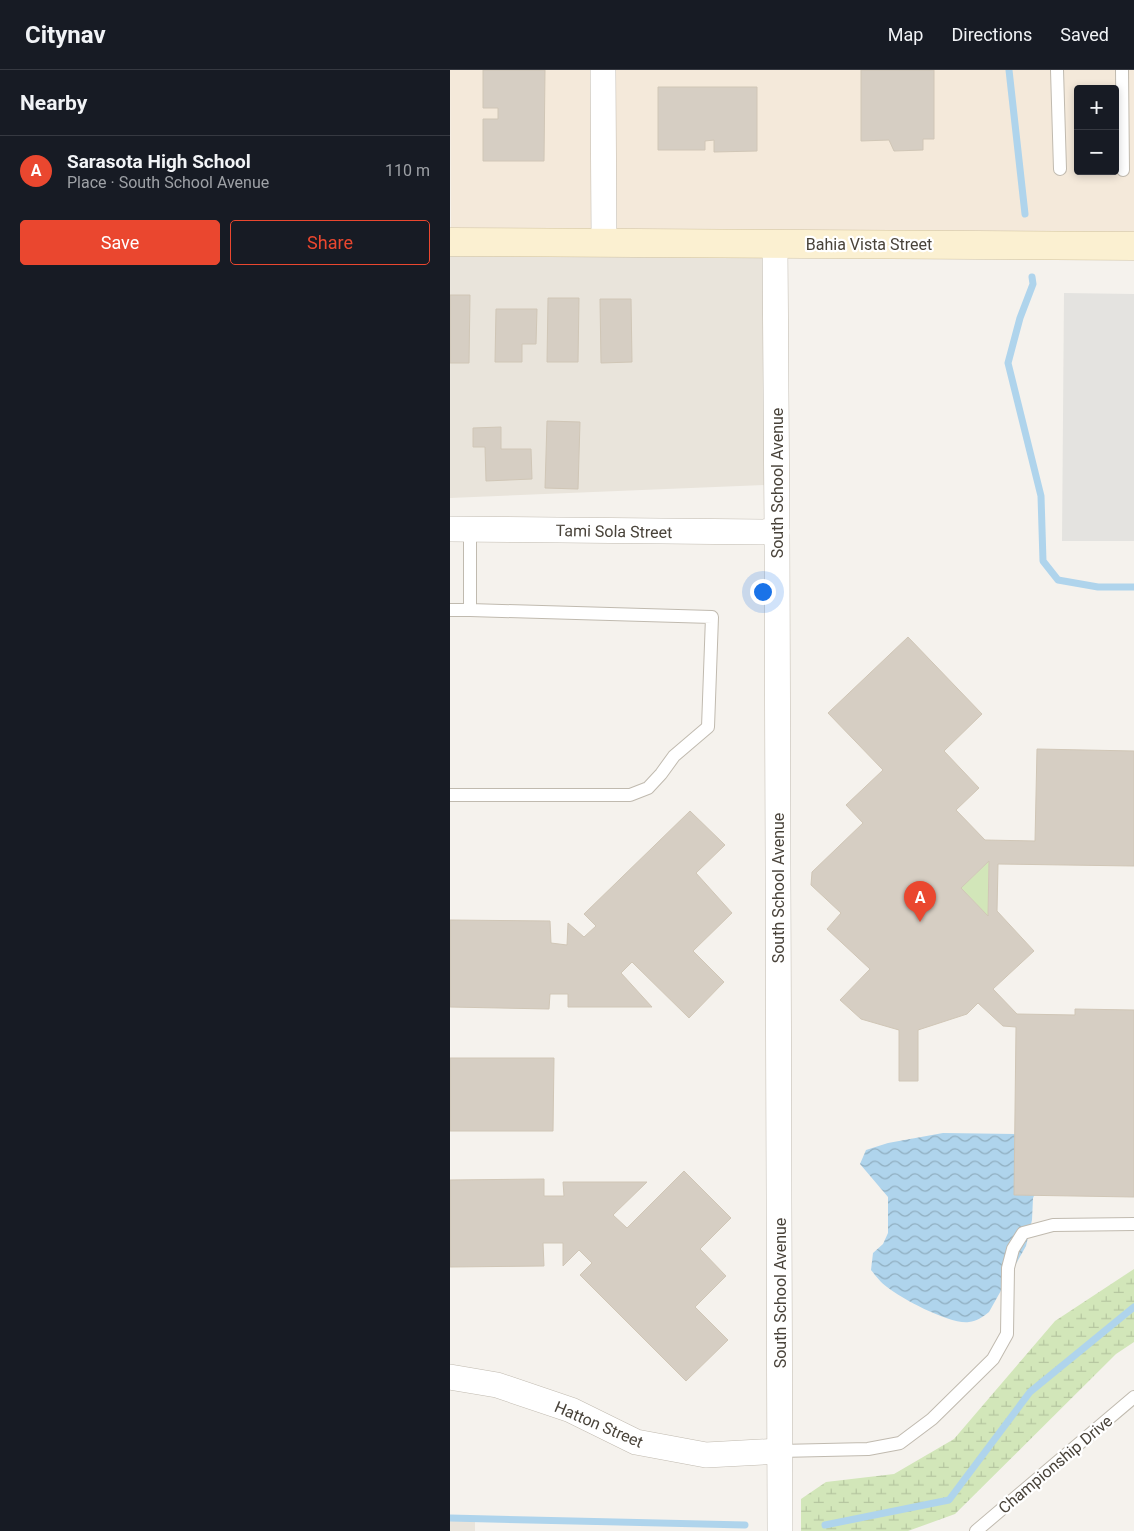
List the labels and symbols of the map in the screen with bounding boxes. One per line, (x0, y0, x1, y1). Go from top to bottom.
street label: Bahia Vista Street (806, 235, 932, 254)
street label: South School Avenue (768, 408, 787, 558)
street label: Tami Sola Street (556, 521, 672, 542)
your location (750, 579, 776, 605)
street label: South School Avenue (769, 813, 788, 963)
pin: A (904, 881, 936, 922)
street label: South School Avenue (771, 1218, 790, 1368)
street label: Hatton Street (552, 1397, 646, 1452)
street label: Championship Drive (995, 1411, 1116, 1518)

